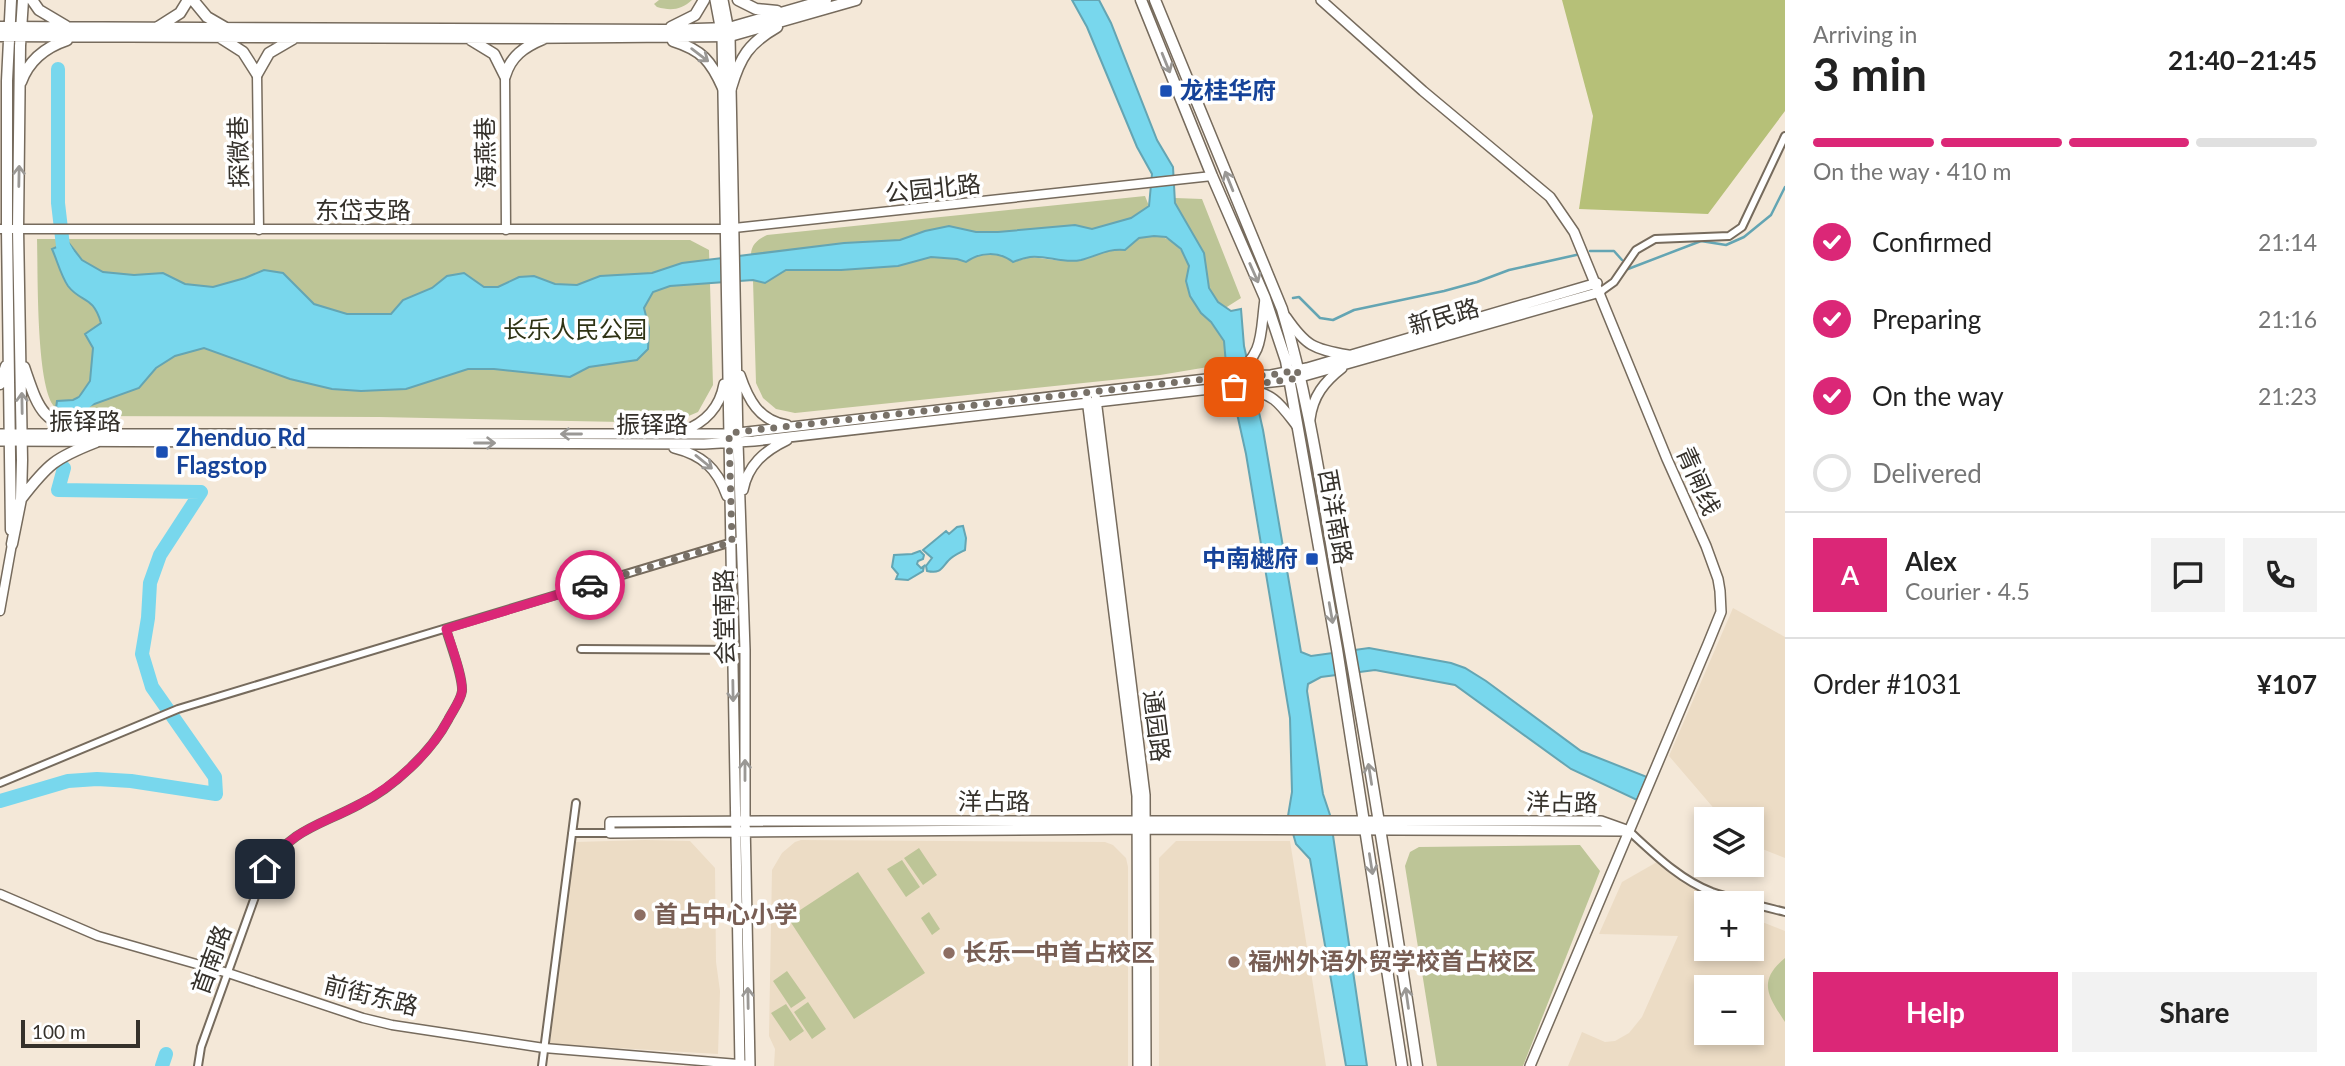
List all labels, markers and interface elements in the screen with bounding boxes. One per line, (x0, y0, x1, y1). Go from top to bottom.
text: Arriving in (1813, 20, 1917, 48)
text: 21:40–21:45 (2168, 44, 2317, 76)
text: 3 min (1813, 46, 1927, 101)
one-way arrow (690, 47, 708, 62)
one-way arrow (1161, 52, 1174, 74)
place label: 龙桂华府 (1180, 75, 1276, 104)
marker: 龙桂华府 (1158, 83, 1174, 99)
street label: 探微巷 (222, 116, 253, 188)
street label: 海燕巷 (469, 117, 500, 189)
text: On the way · 410 m (1813, 157, 2012, 185)
one-way arrow (12, 164, 26, 187)
street label: 公园北路 (884, 168, 982, 207)
one-way arrow (1221, 170, 1234, 192)
street label: 东岱支路 (315, 195, 411, 224)
icon: check (1813, 223, 1851, 261)
text: Confirmed (1872, 226, 1992, 258)
text: 21:14 (2258, 228, 2317, 256)
one-way arrow (1248, 262, 1261, 283)
street label: 新民路 (1405, 292, 1482, 339)
icon: check (1813, 300, 1851, 338)
text: Preparing (1872, 303, 1981, 335)
text: 21:16 (2258, 305, 2317, 333)
park label: 长乐人民公园 (503, 314, 647, 343)
pin (1204, 357, 1264, 417)
icon: bag (1215, 368, 1253, 406)
icon: check (1813, 377, 1851, 415)
text: On the way (1872, 380, 2004, 412)
text: 21:23 (2258, 382, 2317, 410)
one-way arrow (16, 392, 29, 415)
street label: 振铎路 (49, 406, 121, 435)
street label: 振铎路 (616, 409, 688, 438)
place label: Zhenduo Rd Flagstop (176, 422, 306, 479)
one-way arrow (560, 427, 583, 441)
one-way arrow (473, 437, 496, 450)
street label: 青闸线 (1671, 442, 1727, 519)
marker: Zhenduo Rd Flagstop (154, 444, 170, 460)
one-way arrow (695, 454, 713, 469)
text: Delivered (1872, 457, 1982, 489)
street label: 西洋南路 (1314, 467, 1359, 567)
button: chat (2151, 538, 2225, 612)
button: phone (2243, 538, 2317, 612)
place label: 中南樾府 (1202, 543, 1298, 572)
text: Alex (1905, 545, 1957, 577)
courier (555, 550, 625, 620)
marker: 中南樾府 (1304, 551, 1320, 567)
text: A (1841, 559, 1859, 591)
icon: car (571, 566, 609, 604)
street label: 会堂南路 (708, 569, 739, 665)
text: Courier · 4.5 (1905, 577, 2030, 605)
one-way arrow (1325, 601, 1338, 624)
text: Order #1031 (1813, 668, 1962, 700)
text: ¥107 (2257, 668, 2317, 700)
one-way arrow (726, 679, 740, 702)
street label: 通园路 (1139, 688, 1176, 763)
one-way arrow (738, 759, 752, 782)
one-way arrow (1363, 763, 1376, 786)
street label: 洋占路 (958, 786, 1030, 815)
street label: 洋占路 (1526, 786, 1598, 817)
map controls (1694, 807, 1764, 1045)
button: layers (1694, 807, 1764, 877)
pin (235, 839, 295, 899)
icon: home (246, 850, 284, 888)
one-way arrow (1365, 852, 1378, 875)
button: + (1694, 891, 1764, 961)
place label: 首占中心小学 (654, 899, 798, 928)
marker: 首占中心小学 (632, 907, 648, 923)
street label: 首南路 (185, 921, 237, 998)
place label: 长乐一中首占校区 (963, 937, 1155, 966)
marker: 长乐一中首占校区 (941, 945, 957, 961)
place label: 福州外语外贸学校首占校区 (1248, 946, 1536, 975)
marker: 福州外语外贸学校首占校区 (1226, 954, 1242, 970)
street label: 前街东路 (321, 969, 421, 1020)
button: Help (1813, 972, 2058, 1052)
button: Share (2072, 972, 2317, 1052)
button: − (1694, 975, 1764, 1045)
one-way arrow (742, 987, 755, 1010)
one-way arrow (1400, 988, 1413, 1010)
scale bar (21, 1017, 140, 1049)
text: 100 m (32, 1020, 86, 1043)

